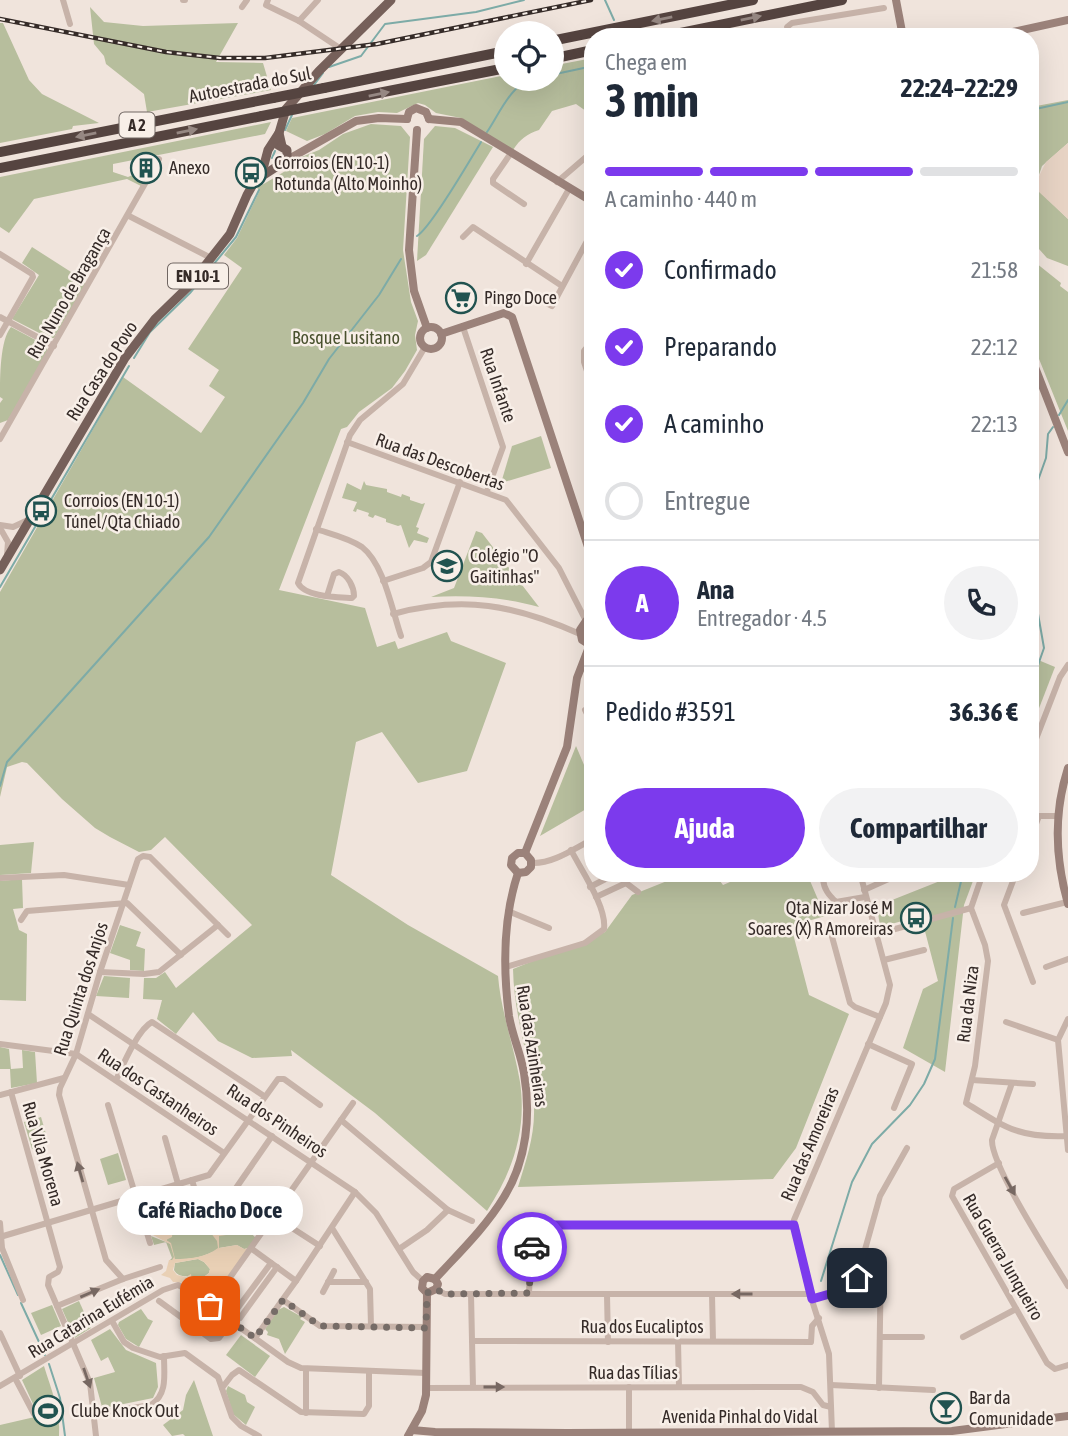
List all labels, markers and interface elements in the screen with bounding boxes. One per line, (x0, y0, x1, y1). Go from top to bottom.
one-way arrow (651, 13, 673, 24)
one-way arrow (740, 13, 762, 24)
map controls (494, 21, 564, 91)
button: locate (494, 21, 564, 91)
text: Chega em (605, 49, 687, 75)
street label: Autoestrada do Sul (187, 62, 313, 107)
text: 22:24–22:29 (901, 73, 1018, 103)
text: 3 min (605, 74, 699, 127)
one-way arrow (368, 88, 390, 99)
road number: A 2 (120, 113, 154, 138)
one-way arrow (176, 125, 198, 136)
one-way arrow (75, 129, 97, 140)
building icon: Anexo (129, 151, 163, 185)
place label: Corroios (EN 10-1) Rotunda (Alto Moinho) (274, 152, 422, 194)
bus stop icon: Corroios (EN 10-1) Rotunda (Alto Moinho) (234, 156, 268, 190)
place label: Anexo (169, 157, 210, 178)
text: A caminho · 440 m (605, 186, 757, 212)
street label: Rua Nuno de Bragança (22, 223, 115, 362)
icon: check (605, 251, 643, 289)
text: Confirmado (664, 255, 777, 285)
text: 21:58 (971, 257, 1018, 283)
road number: EN 10-1 (168, 264, 228, 288)
supermarket icon: Pingo Doce (444, 281, 478, 315)
place label: Pingo Doce (484, 287, 557, 308)
street label: Rua Casa do Povo (62, 317, 142, 424)
park label: Bosque Lusitano (292, 327, 400, 348)
icon: check (605, 328, 643, 366)
text: Preparando (664, 332, 777, 362)
text: 22:12 (971, 334, 1018, 360)
street label: Rua Infante (476, 345, 521, 425)
icon: check (605, 405, 643, 443)
text: A caminho (664, 409, 764, 439)
text: 22:13 (971, 411, 1018, 437)
street label: Rua das Descobertas (373, 428, 508, 495)
text: Entregue (664, 486, 750, 516)
place label: Corroios (EN 10-1) Túnel/Qta Chiado (64, 490, 180, 532)
bus stop icon: Corroios (EN 10-1) Túnel/Qta Chiado (24, 494, 58, 528)
place label: Colégio "O Gaitinhas" (470, 545, 540, 587)
school or university icon: Colégio "O Gaitinhas" (430, 549, 464, 583)
button: phone (944, 566, 1018, 640)
text: Ana (697, 575, 734, 605)
text: A (636, 588, 648, 618)
text: Entregador · 4.5 (697, 605, 827, 631)
text: Pedido #3591 (605, 697, 736, 727)
text: 36.36 € (949, 697, 1018, 727)
button: Ajuda (605, 788, 805, 868)
button: Compartilhar (819, 788, 1018, 868)
place label: Qta Nizar José M Soares (X) R Amoreiras (748, 897, 893, 939)
bus stop icon: Qta Nizar José M Soares (X) R Amoreiras (899, 901, 933, 935)
street label: Rua Quinta dos Anjos (49, 920, 112, 1058)
street label: Rua da Niza (952, 964, 983, 1044)
street label: Rua das Azinheiras (512, 983, 552, 1108)
street label: Rua dos Castanheiros (94, 1044, 222, 1140)
street label: Rua dos Pinheiros (223, 1079, 332, 1162)
street label: Rua das Amoreiras (776, 1084, 843, 1204)
street label: Rua Vila Morena (18, 1099, 68, 1209)
one-way arrow (74, 1161, 85, 1183)
one-way arrow (1004, 1176, 1016, 1196)
callout: Café Riacho Doce (117, 1187, 303, 1236)
street label: Rua Guerra Junqueiro (959, 1190, 1048, 1324)
text: Café Riacho Doce (138, 1197, 282, 1223)
courier (497, 1212, 567, 1282)
icon: car (513, 1228, 551, 1266)
pin (827, 1248, 887, 1308)
icon: home (838, 1259, 876, 1297)
street label: Rua Catarina Eufémia (24, 1271, 157, 1362)
pin (180, 1276, 240, 1336)
one-way arrow (80, 1287, 101, 1298)
icon: bag (191, 1287, 229, 1325)
one-way arrow (731, 1289, 753, 1300)
street label: Rua dos Eucaliptos (581, 1316, 704, 1337)
street label: Rua das Tílias (588, 1362, 678, 1383)
one-way arrow (82, 1368, 93, 1389)
one-way arrow (483, 1381, 505, 1393)
place label: Bar da Comunidade (969, 1387, 1054, 1429)
bar icon: Bar da Comunidade (929, 1391, 963, 1425)
sports icon: Clube Knock Out (31, 1394, 65, 1428)
place label: Clube Knock Out (71, 1400, 179, 1421)
street label: Avenida Pinhal do Vidal (662, 1406, 818, 1427)

